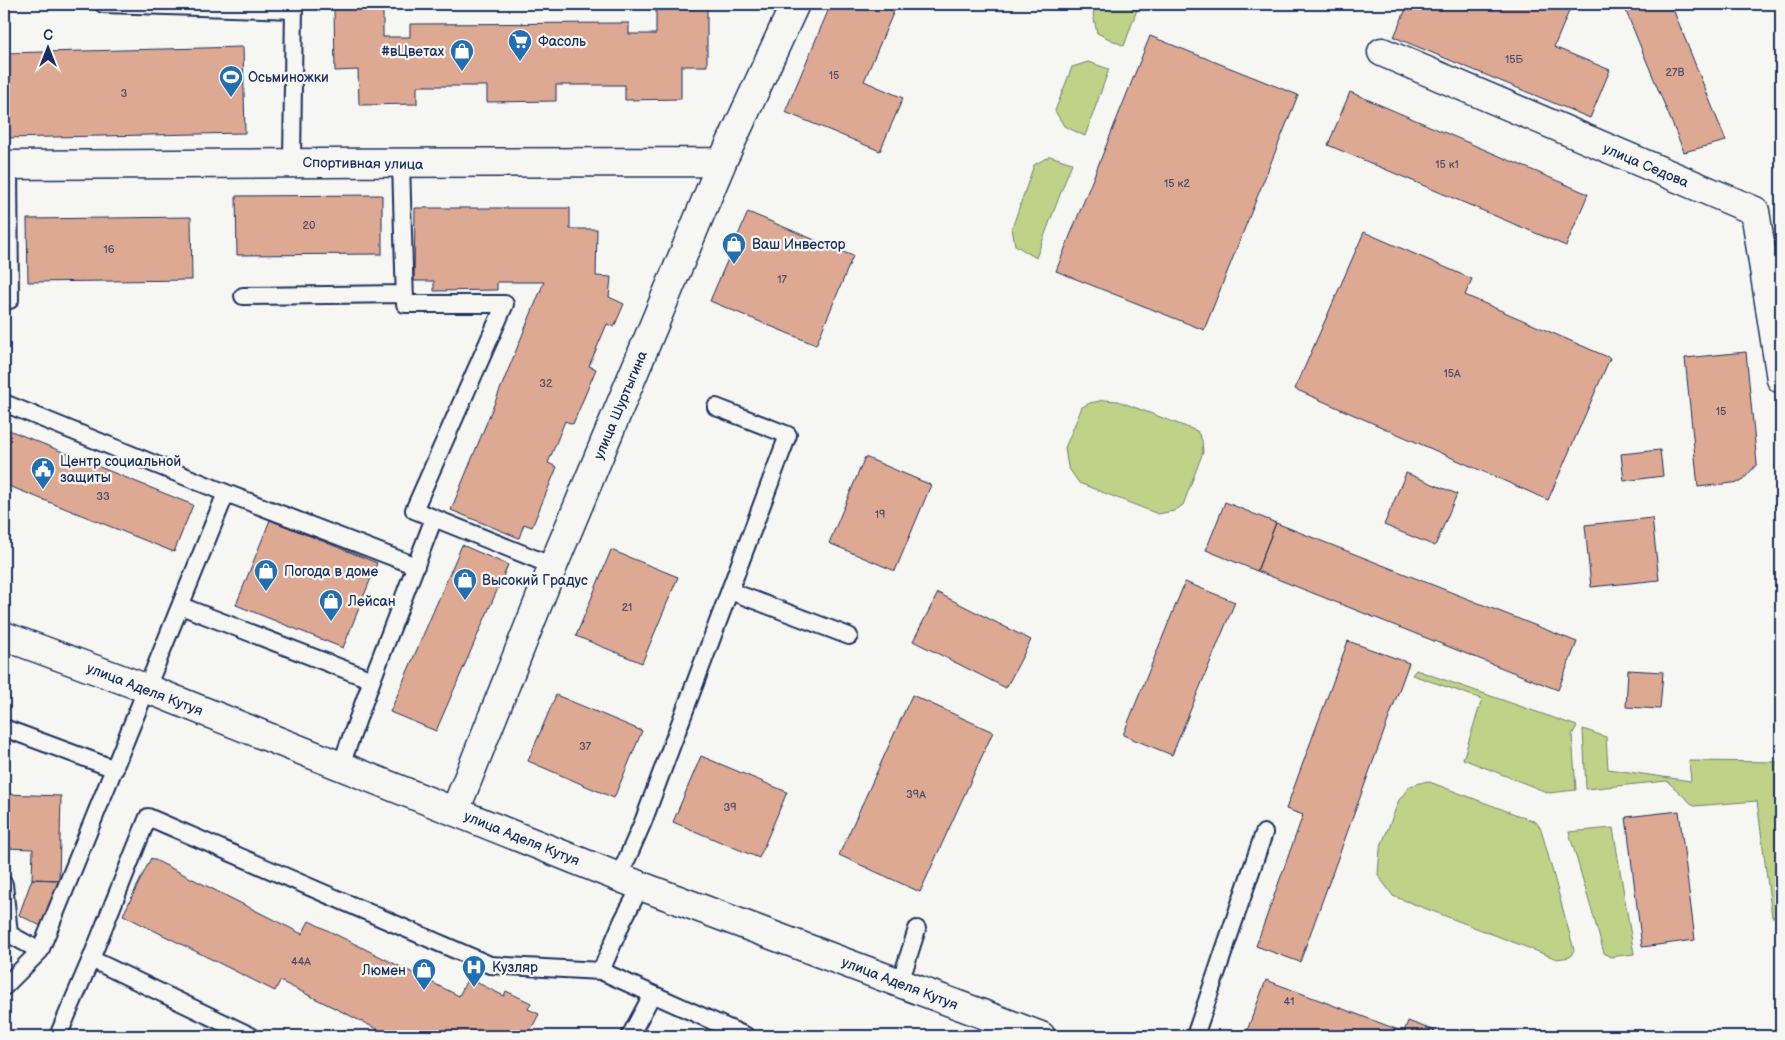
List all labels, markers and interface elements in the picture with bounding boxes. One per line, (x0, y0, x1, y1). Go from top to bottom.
north arrow (22, 22, 72, 72)
text: С (43, 27, 53, 44)
supermarket icon: Фасоль (507, 28, 533, 62)
place label: Фасоль (538, 33, 586, 50)
shop icon: #вЦветах (449, 38, 475, 72)
place label: #вЦветах (381, 43, 445, 60)
house number: 15Б (1505, 53, 1523, 66)
sports icon: Осьминожки (218, 64, 244, 98)
house number: 27В (1666, 66, 1684, 79)
place label: Осьминожки (248, 69, 329, 86)
house number: 15 (829, 69, 839, 82)
house number: 3 (121, 87, 128, 100)
street label: улица Седова (1600, 140, 1692, 191)
street label: Спортивная улица (303, 154, 424, 173)
house number: 15 к1 (1435, 158, 1459, 171)
house number: 15 к2 (1164, 177, 1190, 190)
house number: 20 (303, 219, 316, 232)
shop icon: Ваш Инвестор (721, 231, 747, 265)
place label: Ваш Инвестор (752, 236, 846, 253)
house number: 16 (104, 243, 115, 256)
house number: 17 (777, 273, 787, 286)
street label: улица Шуртыгина (590, 348, 651, 462)
house number: 15А (1443, 367, 1461, 380)
house number: 32 (539, 377, 553, 390)
house number: 15 (1716, 405, 1726, 418)
place label: Центр социальной защиты (60, 453, 181, 486)
public building icon: Центр социальной защиты (30, 456, 56, 490)
house number: 33 (96, 490, 110, 503)
house number: 19 (875, 508, 885, 521)
shop icon: Погода в доме (253, 558, 279, 592)
place label: Погода в доме (284, 563, 379, 580)
shop icon: Высокий Градус (452, 567, 478, 601)
place label: Высокий Градус (482, 572, 588, 589)
shop icon: Лейсан (318, 588, 344, 622)
place label: Лейсан (347, 593, 396, 610)
house number: 21 (622, 601, 632, 614)
street label: улица Аделя Кутуя (84, 659, 206, 720)
house number: 37 (579, 740, 592, 753)
house number: 39А (906, 788, 926, 801)
house number: 39 (723, 801, 737, 814)
street label: улица Аделя Кутуя (462, 808, 582, 869)
street label: улица Аделя Кутуя (839, 953, 961, 1014)
hospital icon: Кузляр (461, 954, 487, 988)
house number: 44А (291, 955, 311, 968)
shop icon: Люмен (411, 957, 437, 991)
place label: Кузляр (492, 959, 538, 976)
place label: Люмен (361, 962, 406, 979)
house number: 41 (1284, 995, 1294, 1008)

